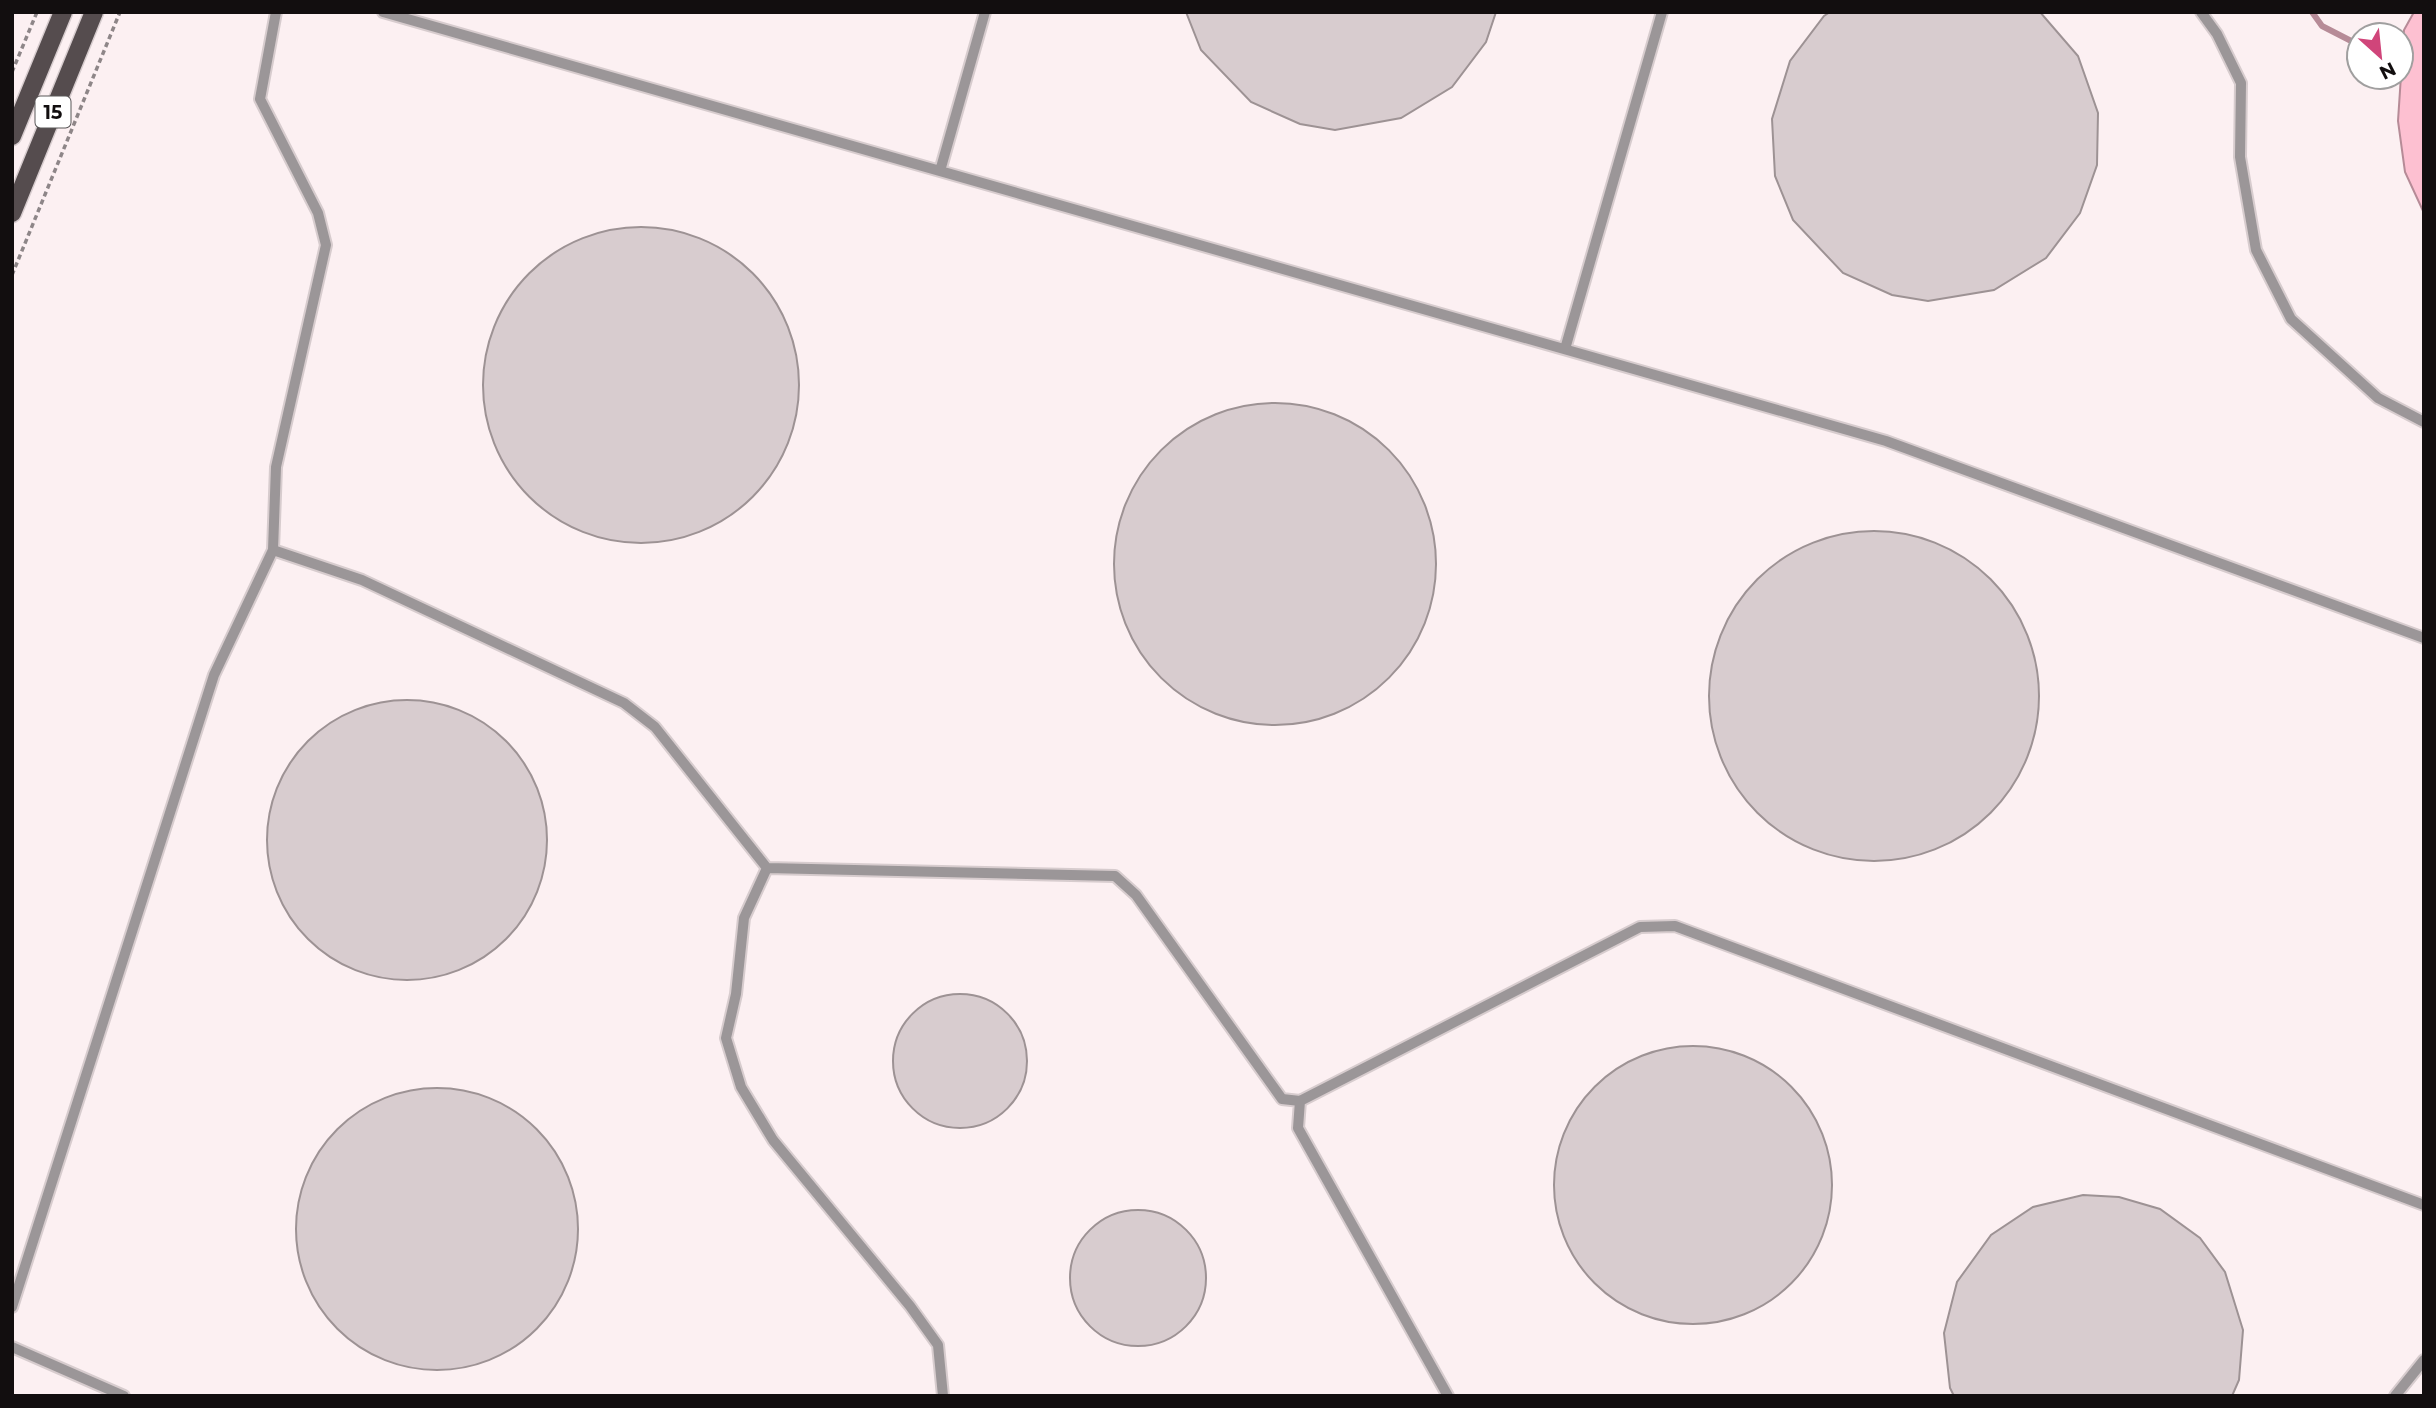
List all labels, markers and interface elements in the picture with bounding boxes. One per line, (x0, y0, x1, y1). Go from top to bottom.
north arrow (2345, 21, 2415, 91)
text: N (2375, 57, 2400, 84)
road number: 15 (36, 96, 70, 128)

